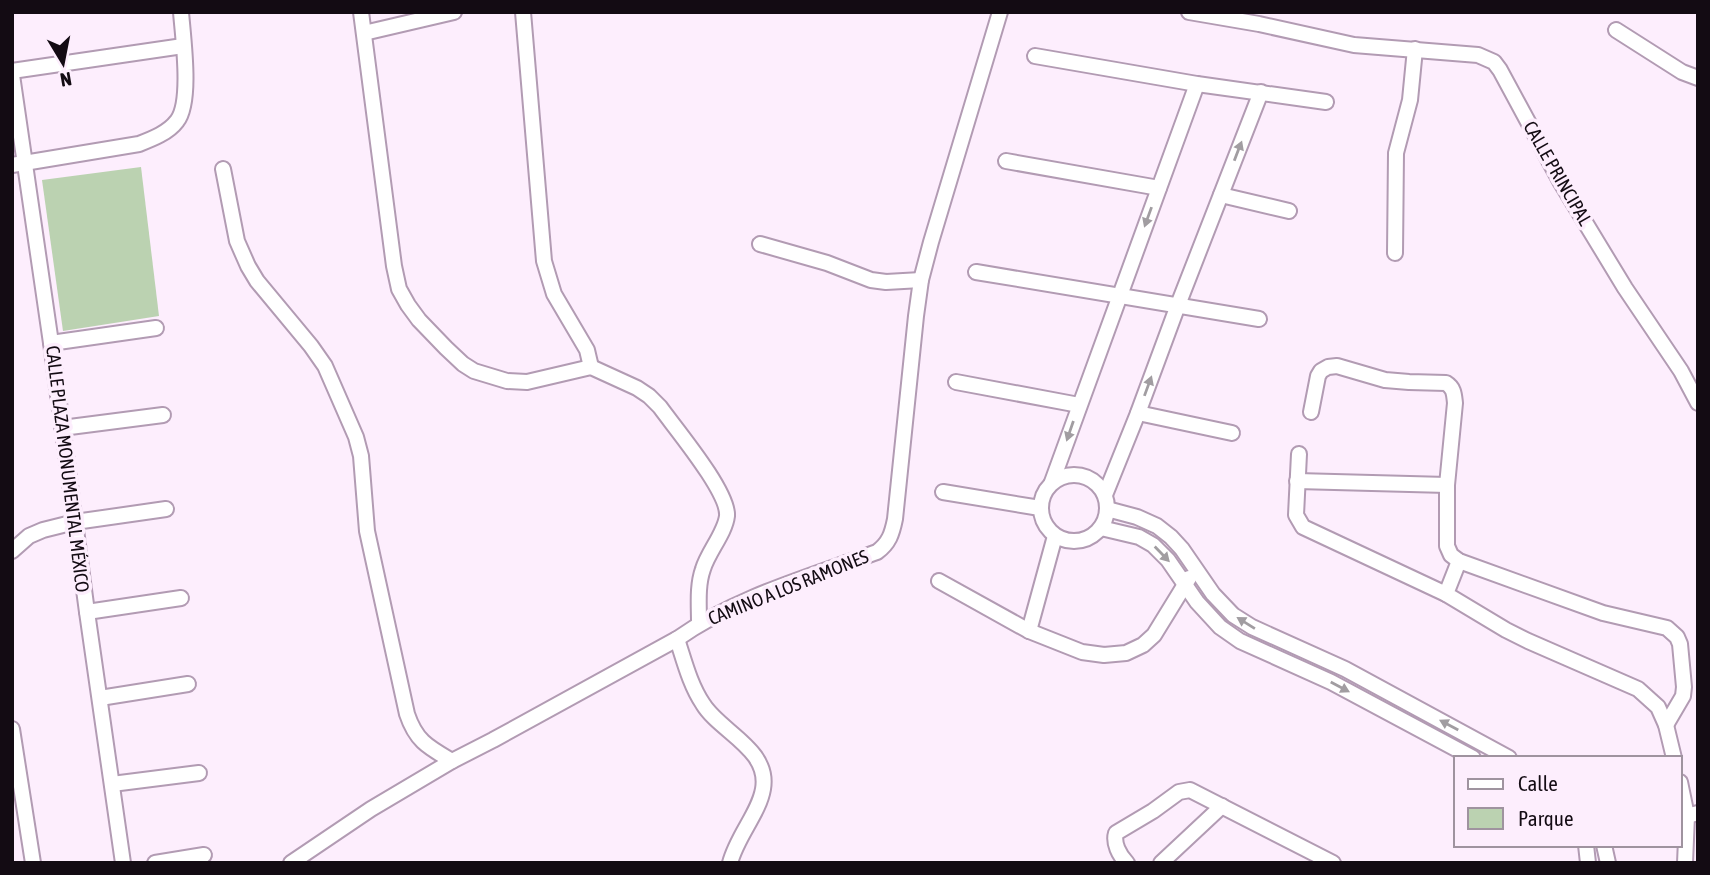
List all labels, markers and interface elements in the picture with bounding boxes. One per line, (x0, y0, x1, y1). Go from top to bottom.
north arrow (28, 28, 98, 98)
text: N (59, 68, 73, 92)
street label: CALLE PRINCIPAL (1519, 117, 1597, 230)
one-way arrow (1233, 140, 1244, 161)
one-way arrow (1142, 206, 1153, 227)
street label: CALLE PLAZA MONUMENTAL MÉXICO (42, 344, 94, 594)
one-way arrow (1143, 376, 1154, 397)
one-way arrow (1064, 420, 1075, 441)
street label: CAMINO A LOS RAMONES (705, 545, 871, 629)
one-way arrow (1154, 546, 1170, 563)
one-way arrow (1236, 616, 1255, 629)
one-way arrow (1330, 681, 1350, 693)
one-way arrow (1439, 719, 1458, 731)
legend (1454, 756, 1682, 847)
text: Calle (1518, 771, 1558, 795)
text: Parque (1518, 806, 1573, 830)

